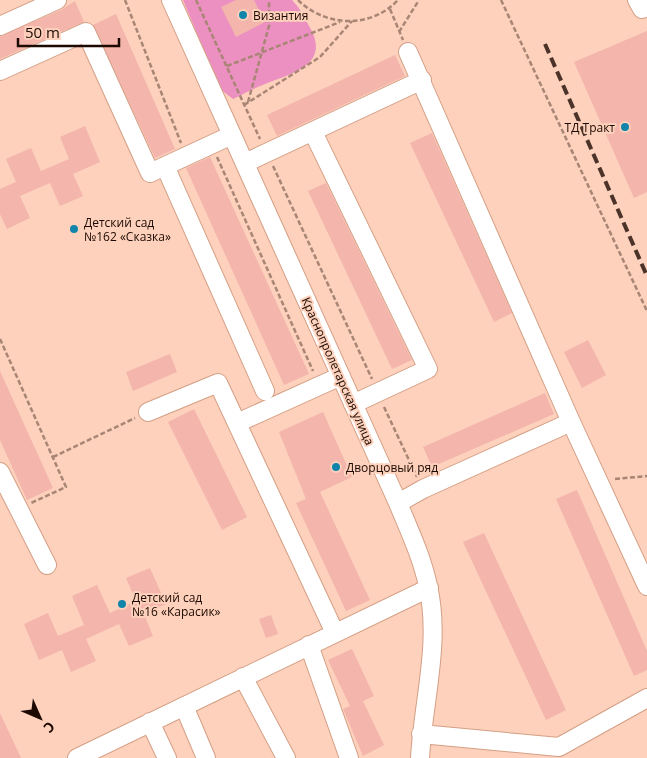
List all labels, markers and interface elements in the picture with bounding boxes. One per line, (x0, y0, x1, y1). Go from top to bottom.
place label: Византия (253, 7, 308, 24)
marker: Византия (237, 9, 249, 21)
scale bar (18, 15, 119, 47)
text: 50 m (25, 22, 60, 42)
place label: ТД Тракт (565, 119, 615, 136)
marker: ТД Тракт (619, 121, 631, 133)
place label: Детский сад №162 «Сказка» (84, 214, 171, 245)
marker: Детский сад №162 «Сказка» (68, 223, 80, 235)
street label: Краснопролетарская улица (298, 294, 378, 448)
place label: Дворцовый ряд (346, 459, 438, 476)
marker: Дворцовый ряд (330, 461, 342, 473)
place label: Детский сад №16 «Карасик» (132, 589, 221, 620)
marker: Детский сад №16 «Карасик» (116, 598, 128, 610)
north arrow (15, 693, 65, 743)
text: С (40, 718, 59, 737)

